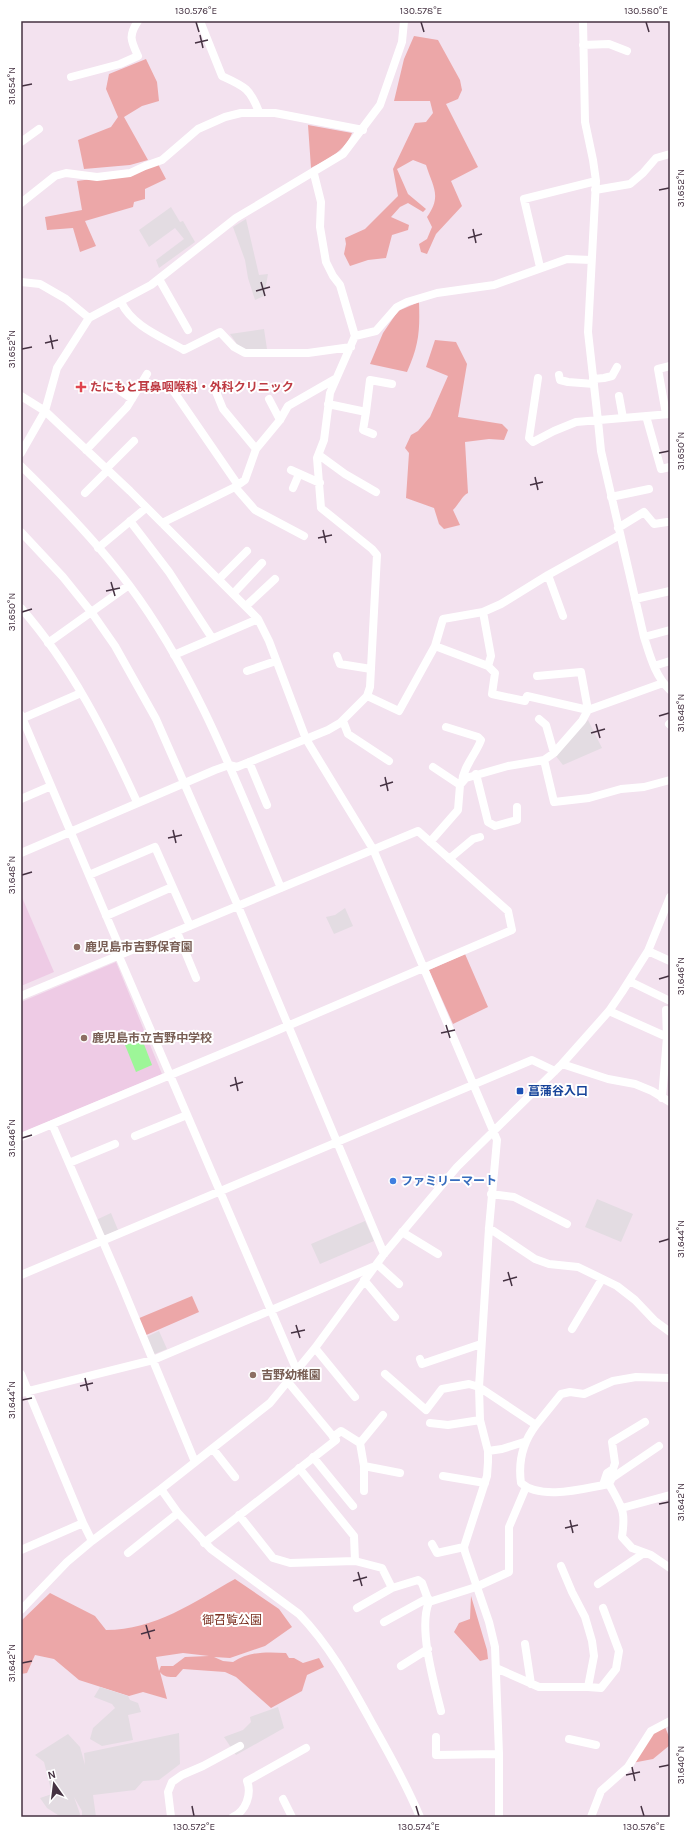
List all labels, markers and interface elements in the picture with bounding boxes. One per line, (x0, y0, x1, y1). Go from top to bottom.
text: 130.576°E (175, 5, 217, 17)
text: 130.578°E (400, 5, 442, 17)
text: 130.580°E (624, 5, 668, 17)
text: 31.654°N (6, 67, 18, 105)
text: 31.652°N (675, 169, 687, 207)
text: 31.652°N (6, 330, 18, 368)
place label: たにもと耳鼻咽喉科・外科クリニック (90, 380, 294, 394)
marker: たにもと耳鼻咽喉科・外科クリニック (75, 381, 87, 393)
text: 31.650°N (675, 432, 687, 470)
text: 31.650°N (6, 593, 18, 631)
text: 31.648°N (675, 694, 687, 732)
text: 31.648°N (6, 856, 18, 894)
place label: 鹿児島市吉野保育園 (85, 940, 193, 954)
marker: 鹿児島市吉野保育園 (72, 942, 82, 952)
text: 31.646°N (675, 957, 687, 995)
place label: 鹿児島市立吉野中学校 (92, 1031, 212, 1045)
marker: 鹿児島市立吉野中学校 (79, 1033, 89, 1043)
place label: 菖蒲谷入口 (528, 1084, 588, 1098)
marker: 菖蒲谷入口 (515, 1086, 525, 1096)
text: 31.646°N (6, 1119, 18, 1157)
place label: ファミリーマート (401, 1174, 497, 1188)
marker: ファミリーマート (388, 1176, 398, 1186)
text: 31.644°N (675, 1220, 687, 1258)
place label: 吉野幼稚園 (261, 1368, 321, 1382)
marker: 吉野幼稚園 (248, 1370, 258, 1380)
text: 31.644°N (6, 1381, 18, 1419)
text: 31.642°N (675, 1483, 687, 1521)
park label: 御召覧公園 (202, 1613, 262, 1627)
text: 31.642°N (6, 1644, 18, 1682)
text: 31.640°N (675, 1746, 687, 1784)
north arrow (34, 1764, 74, 1804)
text: N (46, 1768, 57, 1782)
text: 130.572°E (173, 1821, 215, 1833)
text: 130.574°E (398, 1821, 440, 1833)
text: 130.576°E (623, 1821, 665, 1833)

